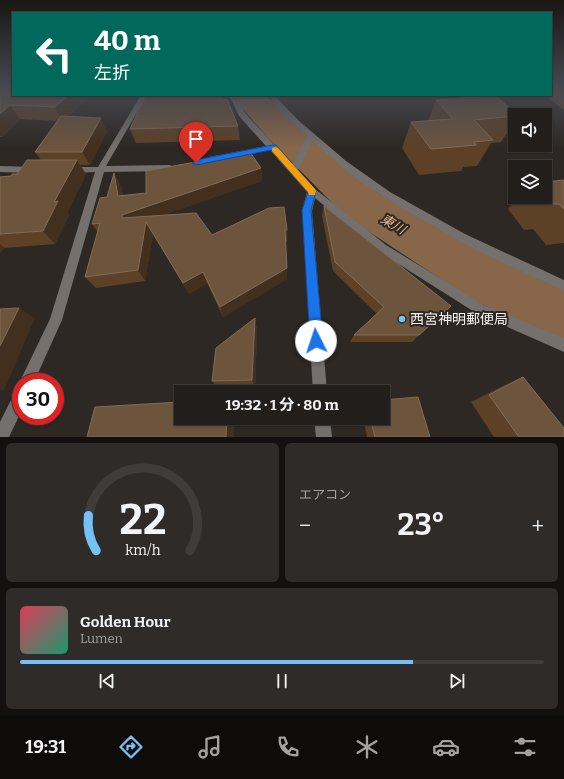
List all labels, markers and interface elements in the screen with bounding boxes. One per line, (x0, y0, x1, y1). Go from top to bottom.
text: 40 m (94, 24, 161, 57)
icon: left (28, 28, 80, 80)
text: 左折 (94, 62, 130, 84)
map controls (508, 108, 552, 204)
button: sound (508, 108, 552, 152)
pin (179, 122, 213, 163)
icon: arrive (185, 128, 207, 150)
button: layers (508, 160, 552, 204)
water label: 東川 (378, 211, 410, 238)
place label: 西宮神明郵便局 (410, 311, 508, 328)
marker: 西宮神明郵便局 (397, 314, 407, 324)
position arrow (295, 320, 337, 362)
speed limit sign: 30 (12, 373, 64, 425)
text: 19:32 · 1 分 · 80 m (225, 396, 339, 414)
text: エアコン (299, 487, 351, 502)
text: 22 (119, 494, 166, 544)
text: 23° (398, 507, 445, 543)
text: − (299, 512, 311, 539)
text: + (531, 512, 544, 539)
text: km/h (125, 541, 160, 558)
text: Golden Hour (80, 613, 171, 631)
text: Lumen (80, 631, 123, 646)
icon: previous (96, 670, 118, 692)
icon: pause (271, 670, 293, 692)
icon: next (446, 670, 468, 692)
icon: directions (117, 733, 145, 761)
icon: music (196, 733, 224, 761)
icon: phone (274, 733, 302, 761)
icon: climate (353, 733, 381, 761)
icon: car (432, 733, 460, 761)
icon: filters (511, 733, 539, 761)
text: 19:31 (25, 736, 66, 758)

